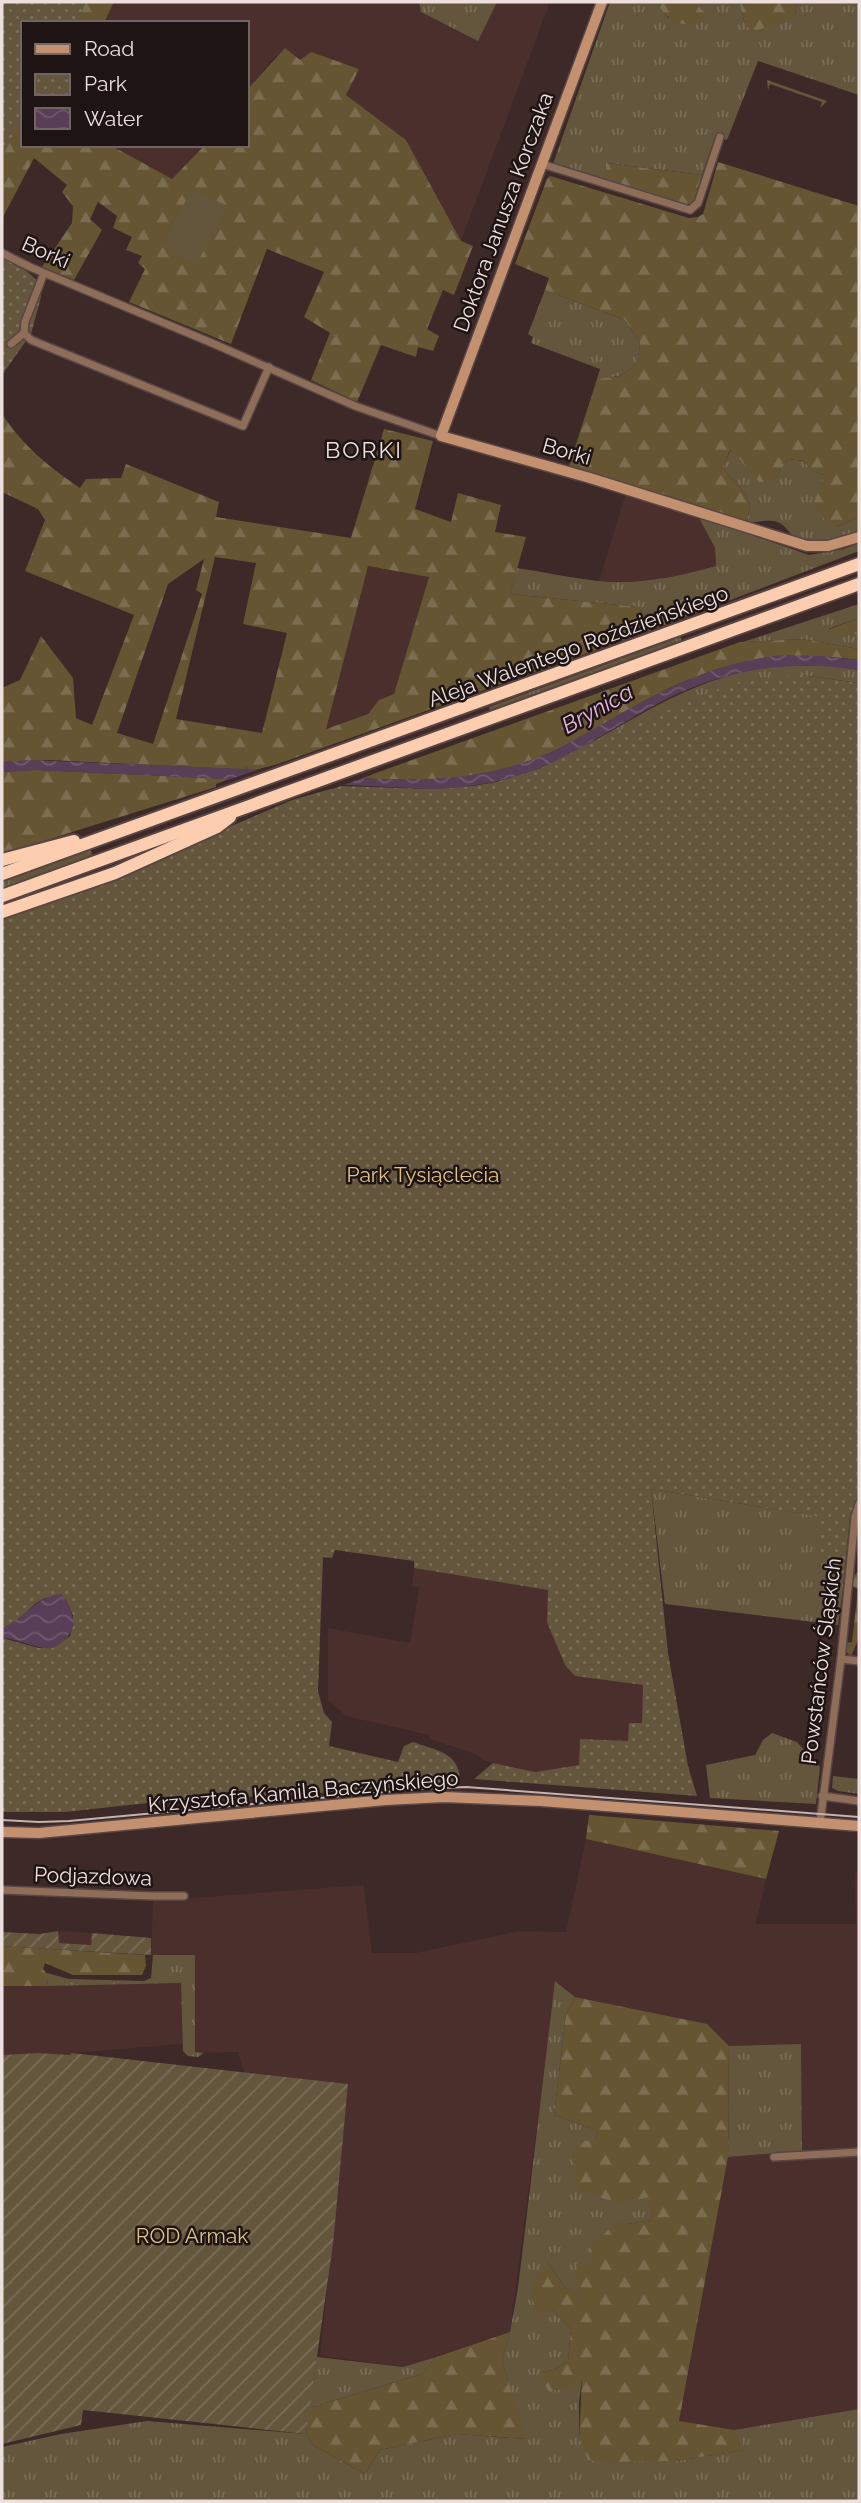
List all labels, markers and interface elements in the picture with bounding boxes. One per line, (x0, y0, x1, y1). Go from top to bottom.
legend (21, 21, 248, 147)
text: Road (84, 36, 134, 61)
text: Park (84, 71, 127, 96)
street label: Doktora Janusza Korczaka (448, 89, 558, 335)
text: Water (84, 106, 143, 131)
street label: Borki (18, 231, 74, 273)
street label: Borki (540, 432, 594, 470)
district label: BORKI (325, 436, 403, 463)
street label: Aleja Walentego Roździeńskiego (425, 580, 731, 712)
water label: Brynica (557, 677, 638, 739)
park label: Park Tysiąclecia (346, 1162, 500, 1187)
street label: Powstańców Śląskich (796, 1556, 846, 1766)
street label: Krzysztofa Kamila Baczyńskiego (147, 1765, 459, 1817)
street label: Podjazdowa (34, 1861, 152, 1891)
park label: ROD Armak (136, 2223, 248, 2248)

